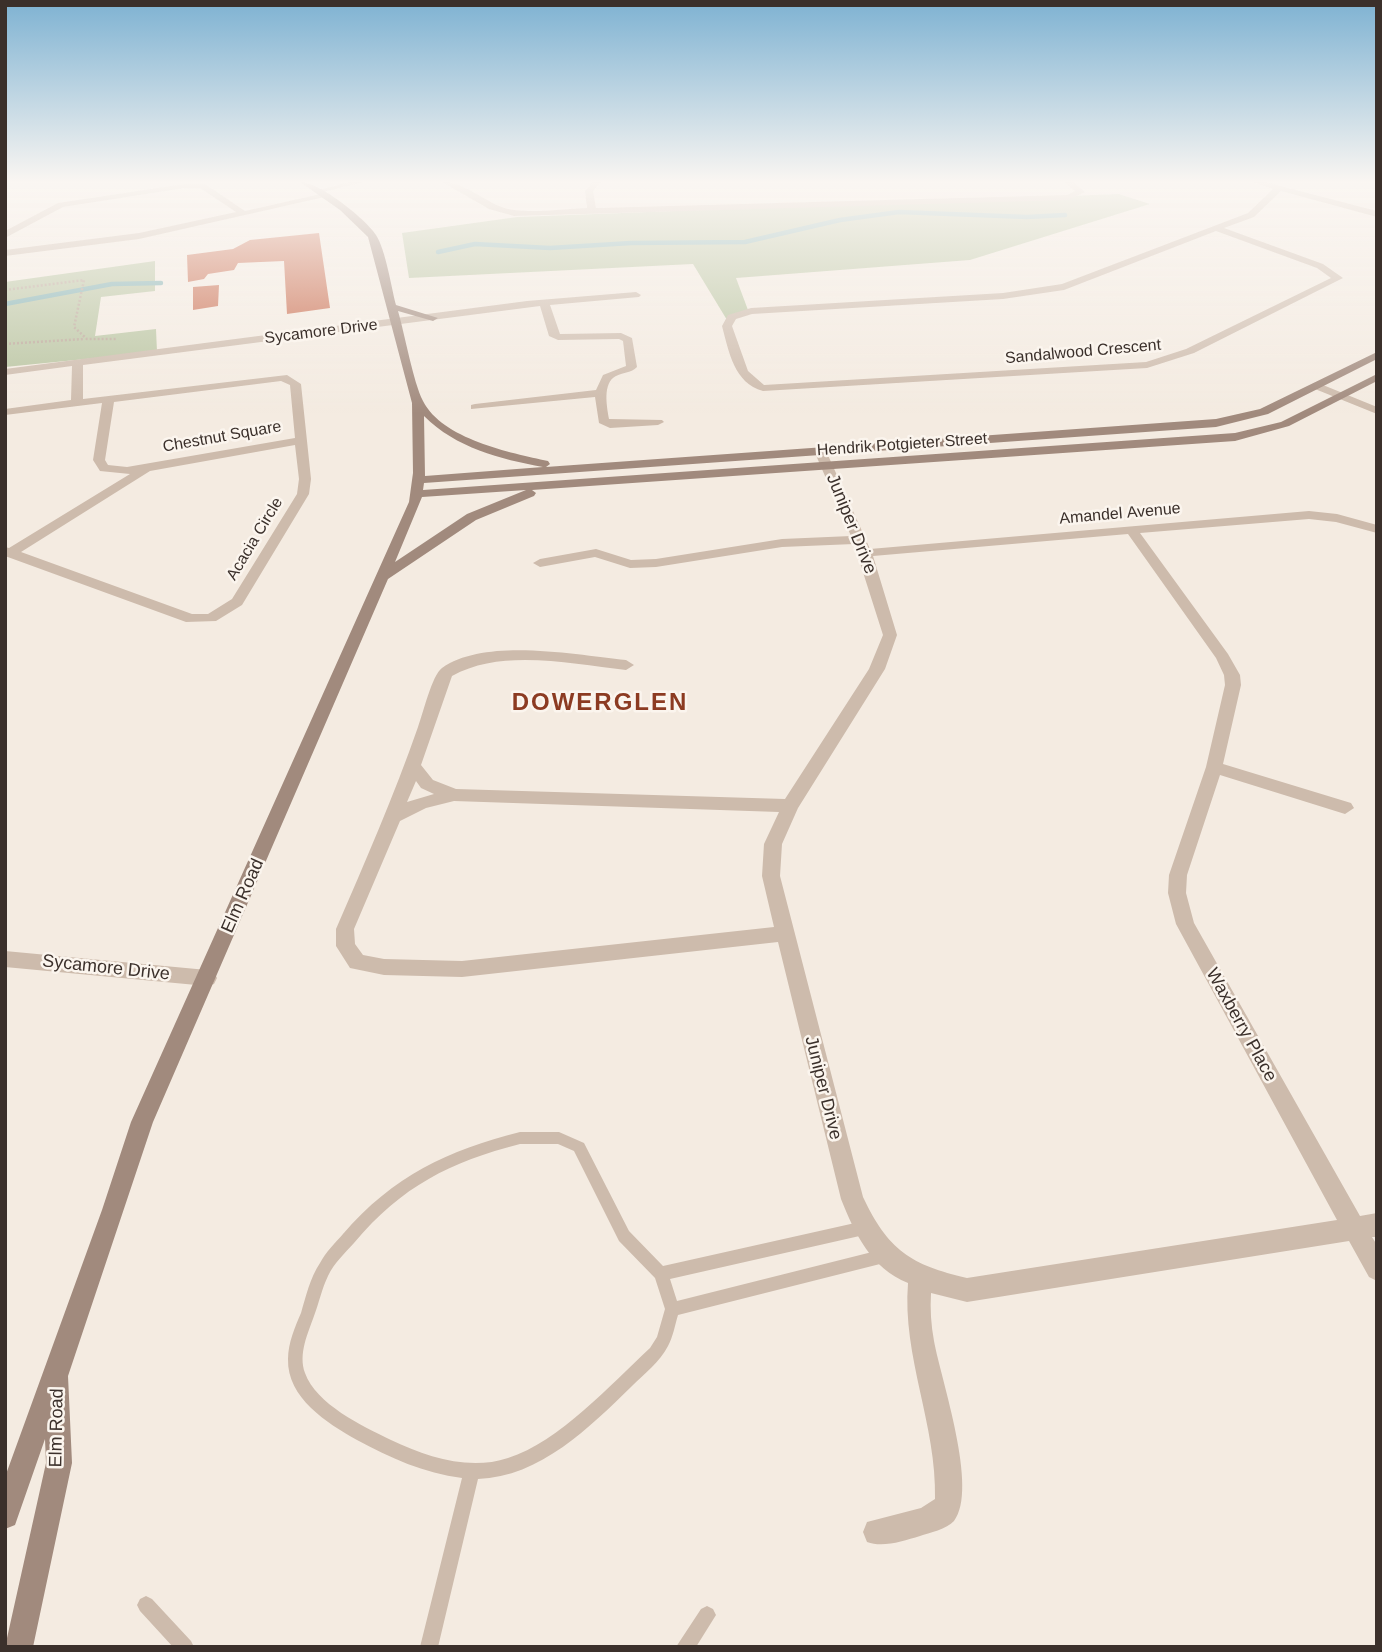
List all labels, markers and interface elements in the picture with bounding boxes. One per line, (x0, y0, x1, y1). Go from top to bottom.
street label: Sycamore Drive (263, 316, 379, 348)
street label: Sandalwood Crescent (1004, 336, 1162, 368)
street label: Chestnut Square (161, 417, 283, 457)
street label: Hendrik Potgieter Street (816, 429, 988, 461)
street label: Juniper Drive (821, 471, 881, 577)
street label: Acacia Circle (223, 494, 287, 584)
street label: Amandel Avenue (1059, 499, 1181, 529)
district label: DOWERGLEN (513, 689, 687, 717)
street label: Elm Road (217, 856, 269, 936)
street label: Sycamore Drive (41, 951, 171, 985)
street label: Waxberry Place (1201, 965, 1281, 1085)
street label: Juniper Drive (800, 1034, 846, 1142)
street label: Elm Road (46, 1388, 68, 1468)

